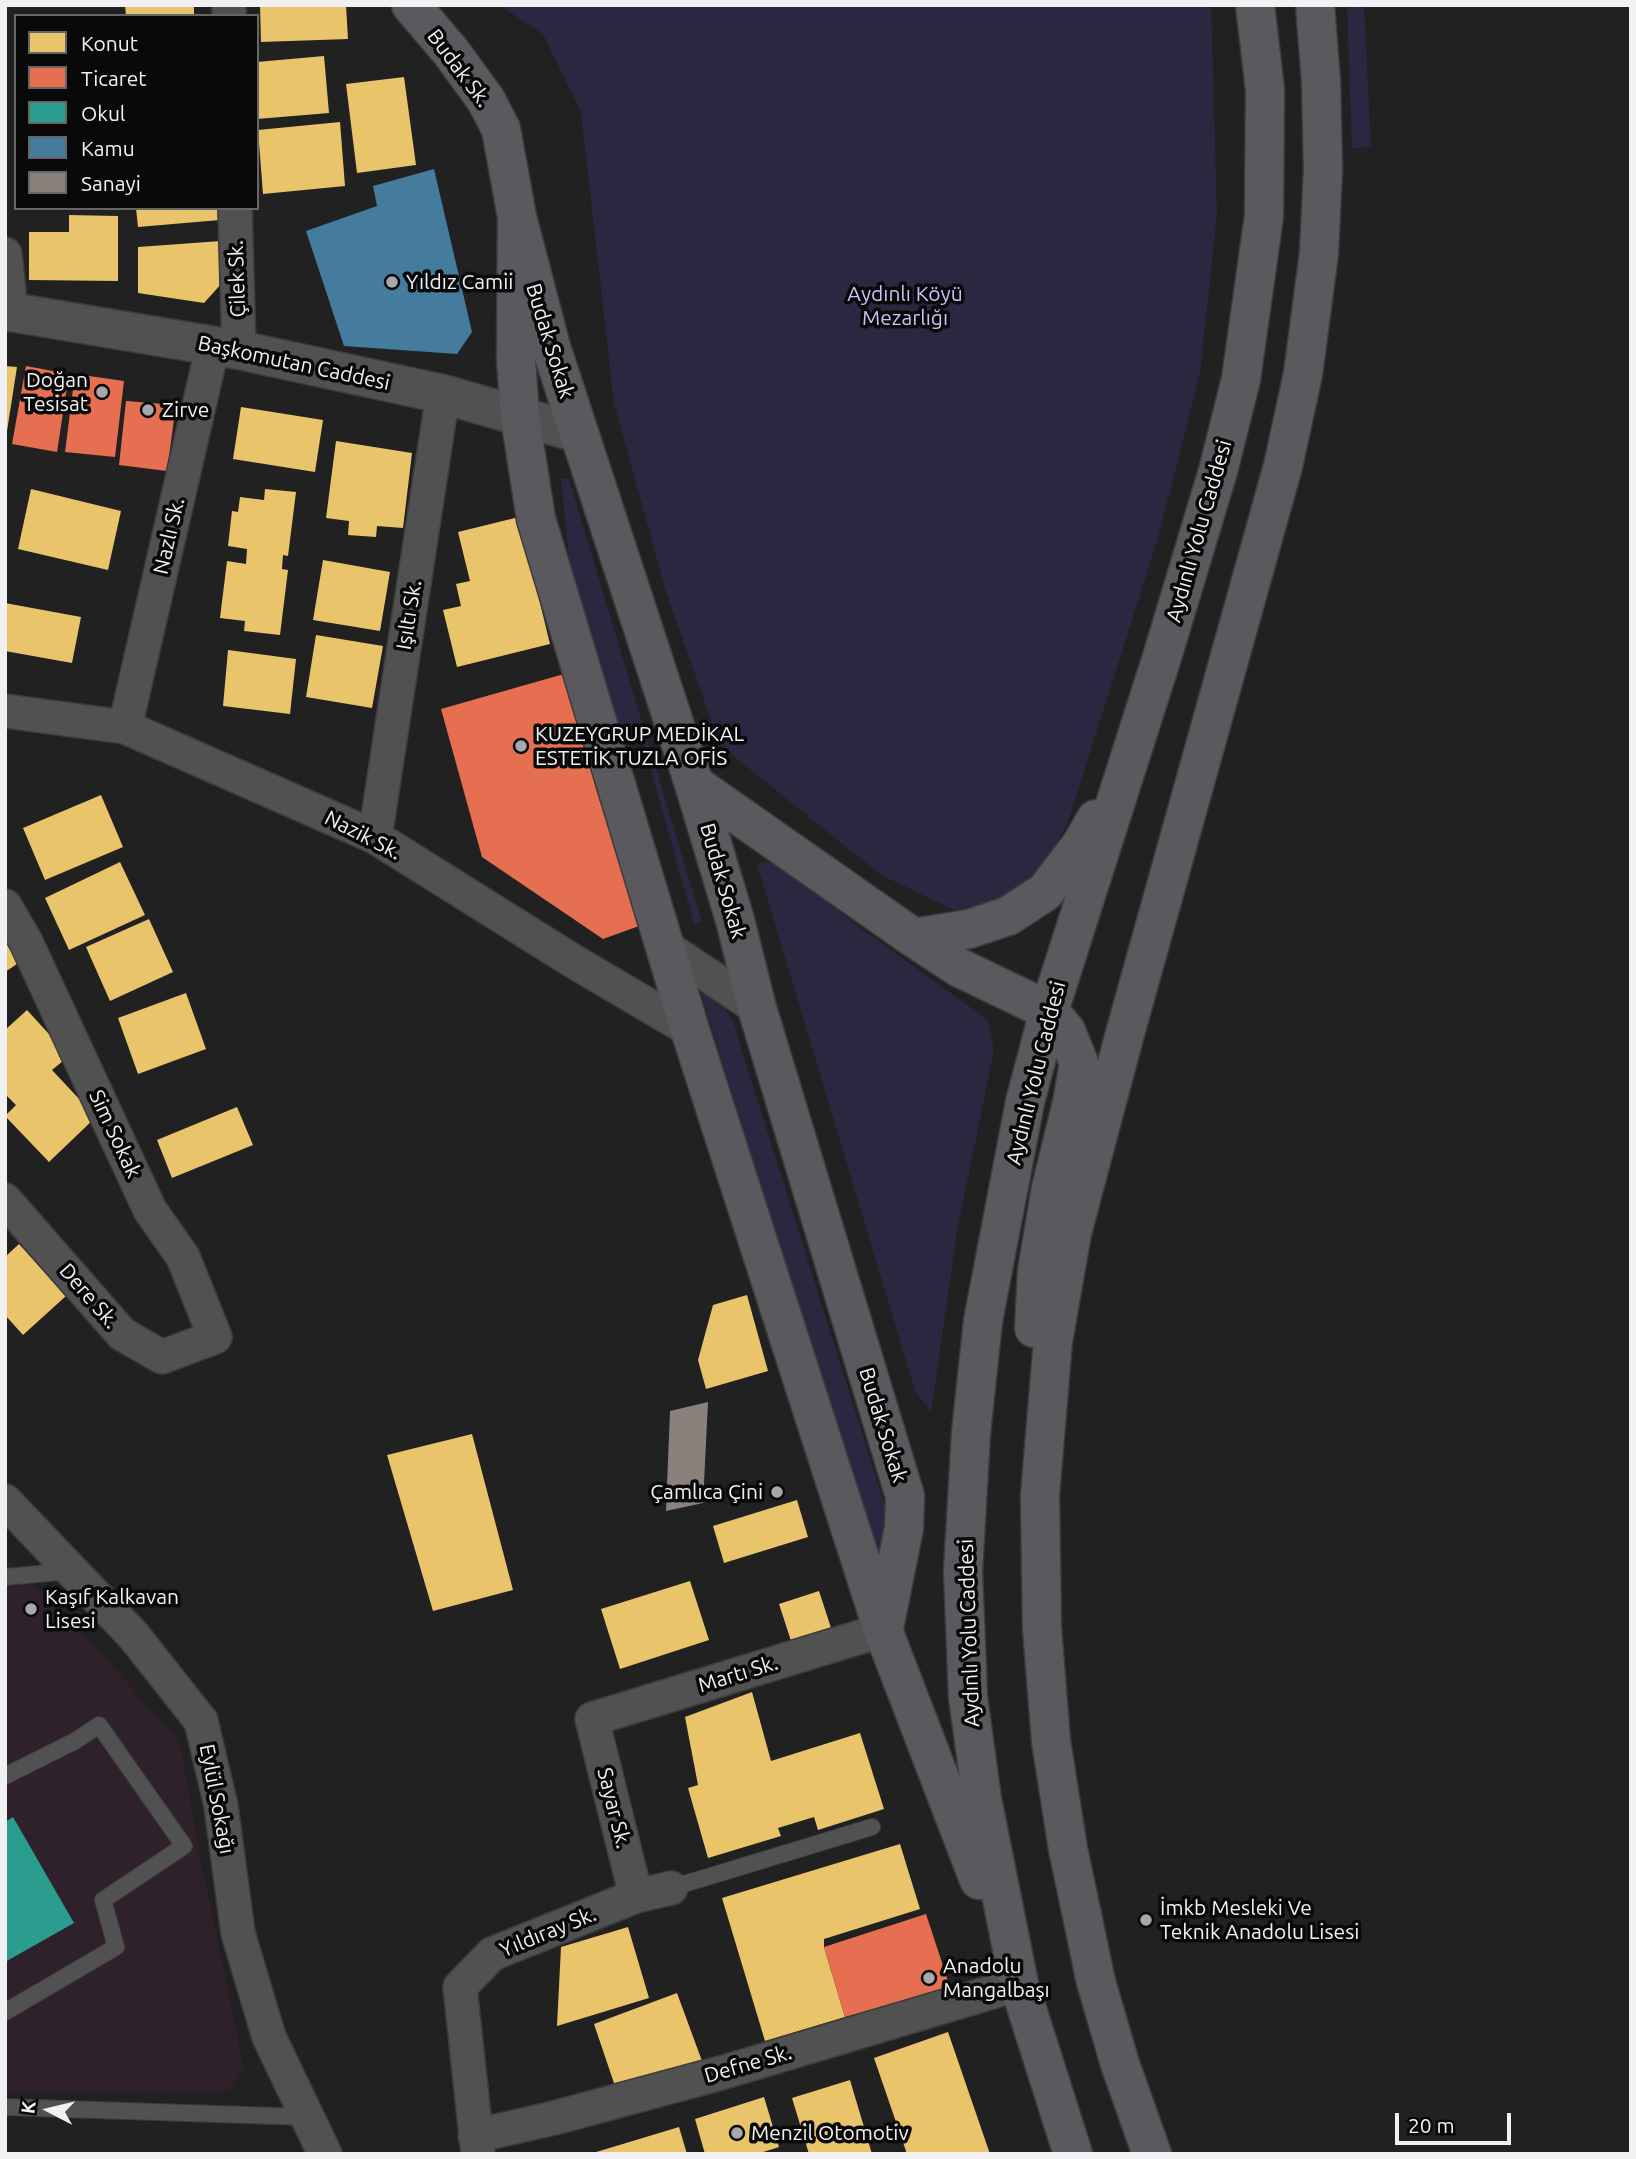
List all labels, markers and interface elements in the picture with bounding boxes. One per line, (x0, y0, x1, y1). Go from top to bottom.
legend (14, 14, 259, 210)
street label: Budak Sk. (422, 24, 496, 112)
text: Konut (81, 31, 138, 55)
text: Ticaret (81, 66, 147, 90)
text: Okul (81, 101, 125, 125)
text: Kamu (81, 136, 135, 160)
text: Sanayi (81, 171, 141, 195)
street label: Çilek Sk. (223, 240, 251, 318)
place label: Yıldız Camii (406, 269, 513, 295)
marker: Yıldız Camii (384, 274, 400, 290)
street label: Budak Sokak (521, 280, 579, 402)
park label: Aydınlı Köyü Mezarlığı (847, 281, 963, 331)
street label: Başkomutan Caddesi (196, 330, 392, 396)
place label: Doğan Tesisat (23, 367, 88, 417)
marker: Doğan Tesisat (94, 384, 110, 400)
place label: Zirve (162, 397, 209, 423)
marker: Zirve (140, 402, 156, 418)
street label: Aydınlı Yolu Caddesi (1161, 437, 1237, 625)
street label: Nazlı Sk. (148, 495, 190, 577)
street label: Işıltı Sk. (391, 578, 427, 652)
place label: KUZEYGRUP MEDİKAL ESTETİK TUZLA OFİS (535, 721, 744, 771)
marker: KUZEYGRUP MEDİKAL ESTETİK TUZLA OFİS (513, 738, 529, 754)
street label: Nazik Sk. (320, 805, 406, 865)
street label: Budak Sokak (694, 820, 752, 942)
street label: Aydınlı Yolu Caddesi (1001, 979, 1071, 1167)
street label: Sim Sokak (84, 1086, 146, 1182)
street label: Dere Sk. (54, 1258, 124, 1334)
street label: Budak Sokak (854, 1364, 912, 1486)
place label: Çamlıca Çini (650, 1479, 763, 1505)
marker: Çamlıca Çini (769, 1484, 785, 1500)
street label: Aydınlı Yolu Caddesi (953, 1538, 985, 1728)
place label: Kaşıf Kalkavan Lisesi (45, 1584, 179, 1634)
marker: Kaşıf Kalkavan Lisesi (23, 1601, 39, 1617)
street label: Martı Sk. (695, 1650, 781, 1698)
street label: Eylül Sokağı (194, 1742, 240, 1856)
street label: Sayar Sk. (592, 1765, 636, 1851)
place label: İmkb Mesleki Ve Teknik Anadolu Lisesi (1160, 1895, 1359, 1945)
street label: Yıldıray Sk. (496, 1901, 600, 1963)
marker: İmkb Mesleki Ve Teknik Anadolu Lisesi (1138, 1912, 1154, 1928)
place label: Anadolu Mangalbaşı (943, 1953, 1050, 2003)
marker: Anadolu Mangalbaşı (921, 1970, 937, 1986)
street label: Defne Sk. (701, 2040, 795, 2088)
north arrow (14, 2075, 84, 2145)
text: K (16, 2100, 40, 2115)
scale bar (1398, 2100, 1514, 2144)
text: 20 m (1408, 2113, 1455, 2137)
place label: Menzil Otomotiv (751, 2120, 909, 2146)
marker: Menzil Otomotiv (729, 2125, 745, 2141)

